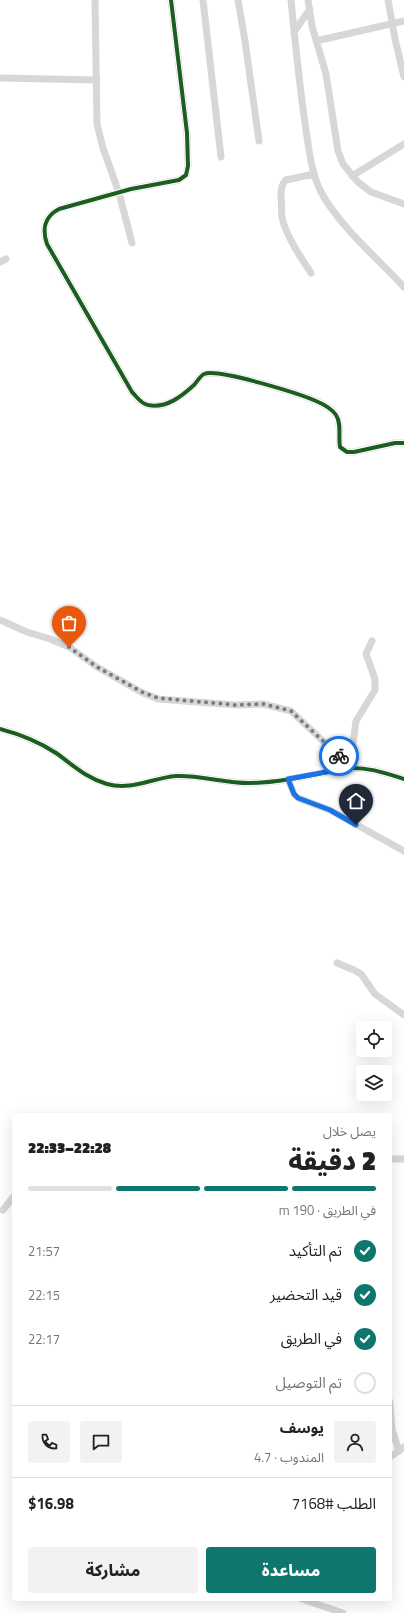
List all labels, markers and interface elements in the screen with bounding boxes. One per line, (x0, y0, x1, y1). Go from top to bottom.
pin (52, 606, 86, 647)
icon: bag (58, 612, 80, 634)
courier (319, 736, 359, 776)
icon: bike (328, 745, 350, 767)
pin (339, 784, 373, 825)
icon: home (345, 790, 367, 812)
map controls (356, 1021, 392, 1101)
button: locate (356, 1021, 392, 1057)
button: layers (356, 1065, 392, 1101)
text: يصل خلال (323, 1121, 376, 1141)
text: 22:28–22:33 (28, 1136, 111, 1159)
text: 2 دقيقة (288, 1141, 376, 1180)
text: في الطريق · 190 m (279, 1200, 376, 1220)
text: تم التأكيد (289, 1239, 342, 1262)
icon: check (354, 1240, 376, 1262)
text: 21:57 (28, 1241, 60, 1261)
text: قيد التحضير (270, 1283, 342, 1306)
icon: check (354, 1284, 376, 1306)
text: 22:15 (28, 1285, 60, 1305)
text: في الطريق (281, 1327, 342, 1350)
icon: check (354, 1328, 376, 1350)
text: 22:17 (28, 1329, 60, 1349)
text: تم التوصيل (276, 1371, 342, 1394)
text: يوسف (280, 1416, 324, 1439)
button: phone (28, 1421, 70, 1463)
button: chat (80, 1421, 122, 1463)
button: person (334, 1421, 376, 1463)
text: المندوب · 4.7 (254, 1447, 324, 1467)
text: $16.98 (28, 1492, 74, 1515)
text: الطلب #7168 (292, 1492, 376, 1515)
button: مشاركة (28, 1547, 198, 1593)
button: مساعدة (206, 1547, 376, 1593)

